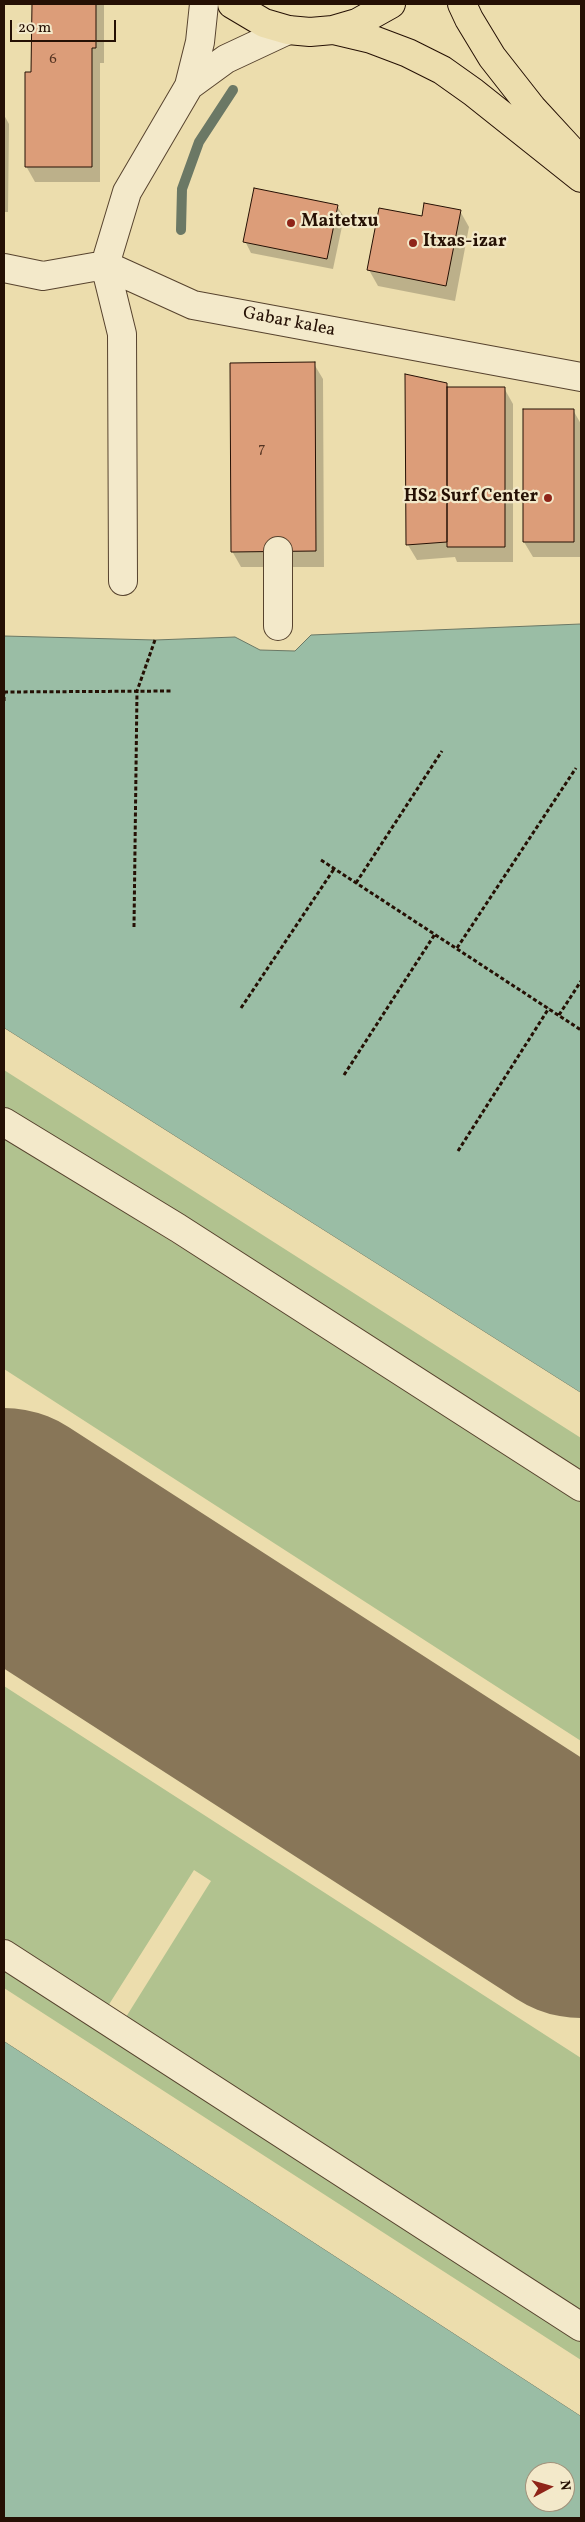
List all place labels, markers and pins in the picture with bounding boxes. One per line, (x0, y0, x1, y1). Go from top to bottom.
place label: Maitetxu (301, 212, 378, 234)
marker: Maitetxu (285, 217, 297, 229)
place label: Itxas-izar (423, 232, 506, 254)
marker: Itxas-izar (407, 237, 419, 249)
place label: HS2 Surf Center (404, 487, 538, 509)
marker: HS2 Surf Center (542, 492, 554, 504)

